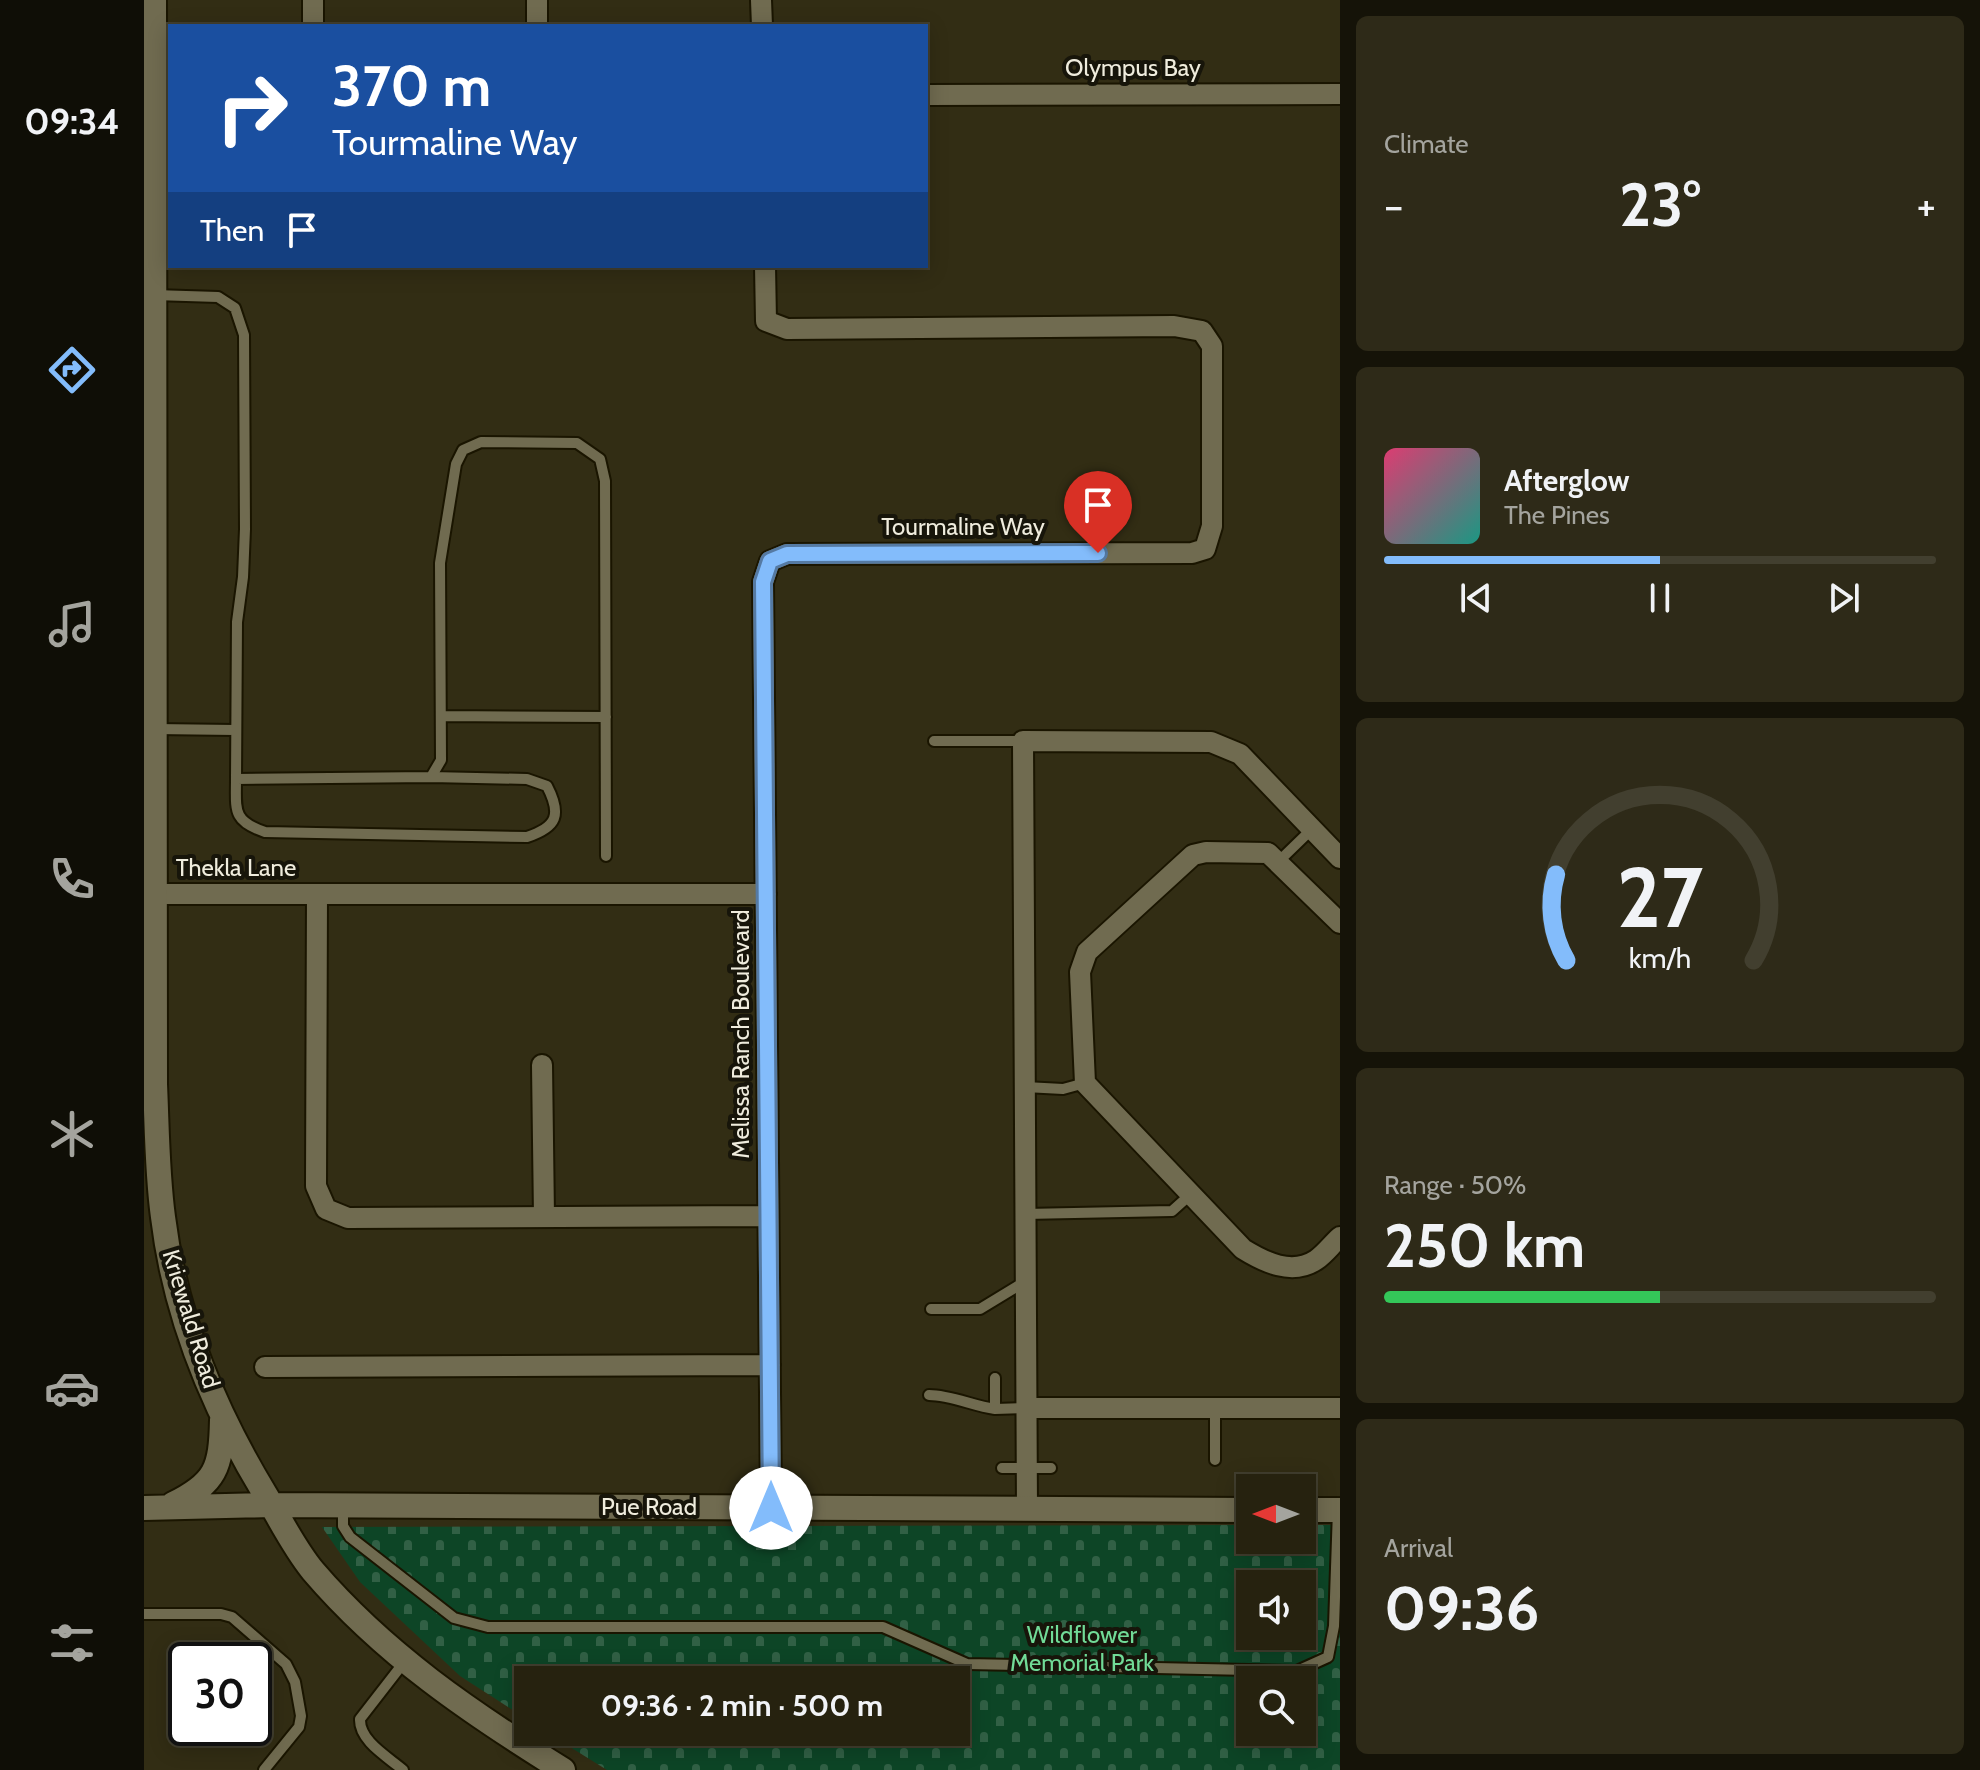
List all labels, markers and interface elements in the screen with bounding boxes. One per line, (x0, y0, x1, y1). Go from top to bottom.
text: 370 m (332, 52, 491, 120)
street label: Olympus Bay (1065, 53, 1201, 82)
icon: right (200, 56, 304, 160)
text: 09:34 (24, 99, 120, 143)
text: Tourmaline Way (332, 120, 577, 164)
text: Climate (1384, 128, 1469, 160)
text: 23° (1619, 168, 1701, 241)
text: − (1384, 179, 1403, 232)
text: + (1917, 179, 1936, 232)
icon: arrive (280, 208, 324, 252)
text: Then (200, 212, 264, 249)
icon: directions (44, 342, 100, 398)
text: Afterglow (1504, 462, 1630, 499)
pin (1064, 471, 1132, 553)
icon: arrive (1076, 483, 1120, 527)
text: The Pines (1504, 499, 1610, 531)
street label: Tourmaline Way (881, 512, 1045, 541)
icon: previous (1454, 576, 1498, 620)
icon: pause (1638, 576, 1682, 620)
icon: next (1822, 576, 1866, 620)
icon: music (44, 596, 100, 652)
text: 27 (1617, 847, 1703, 948)
icon: phone (44, 851, 100, 907)
street label: Thekla Lane (176, 853, 296, 882)
street label: Melissa Ranch Boulevard (726, 909, 755, 1159)
text: km/h (1629, 940, 1691, 975)
icon: climate (44, 1106, 100, 1162)
text: Range · 50% (1384, 1169, 1526, 1201)
text: 250 km (1384, 1209, 1585, 1282)
street label: Kriewald Road (157, 1246, 226, 1392)
icon: car (44, 1360, 100, 1416)
position arrow (729, 1466, 813, 1550)
north arrow (1236, 1474, 1316, 1554)
map controls (1236, 1474, 1316, 1746)
street label: Pue Road (601, 1492, 697, 1521)
text: Arrival (1384, 1532, 1453, 1564)
button: sound (1236, 1570, 1316, 1650)
text: 09:36 (1384, 1572, 1539, 1645)
icon: filters (44, 1615, 100, 1671)
park label: Wildflower Memorial Park (1010, 1620, 1154, 1677)
speed limit sign: 30 (168, 1642, 272, 1746)
button: search (1236, 1666, 1316, 1746)
text: 09:36 · 2 min · 500 m (601, 1687, 883, 1724)

